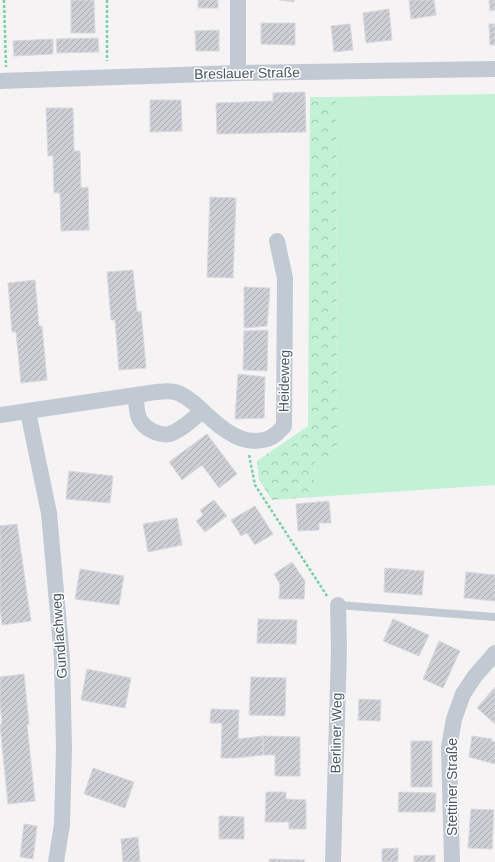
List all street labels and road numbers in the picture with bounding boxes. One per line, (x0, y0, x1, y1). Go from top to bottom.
street label: Breslauer Straße (194, 64, 300, 82)
street label: Heideweg (275, 350, 293, 412)
street label: Gundlachweg (48, 593, 70, 679)
street label: Berliner Weg (327, 693, 345, 773)
street label: Stettiner Straße (444, 738, 460, 836)

